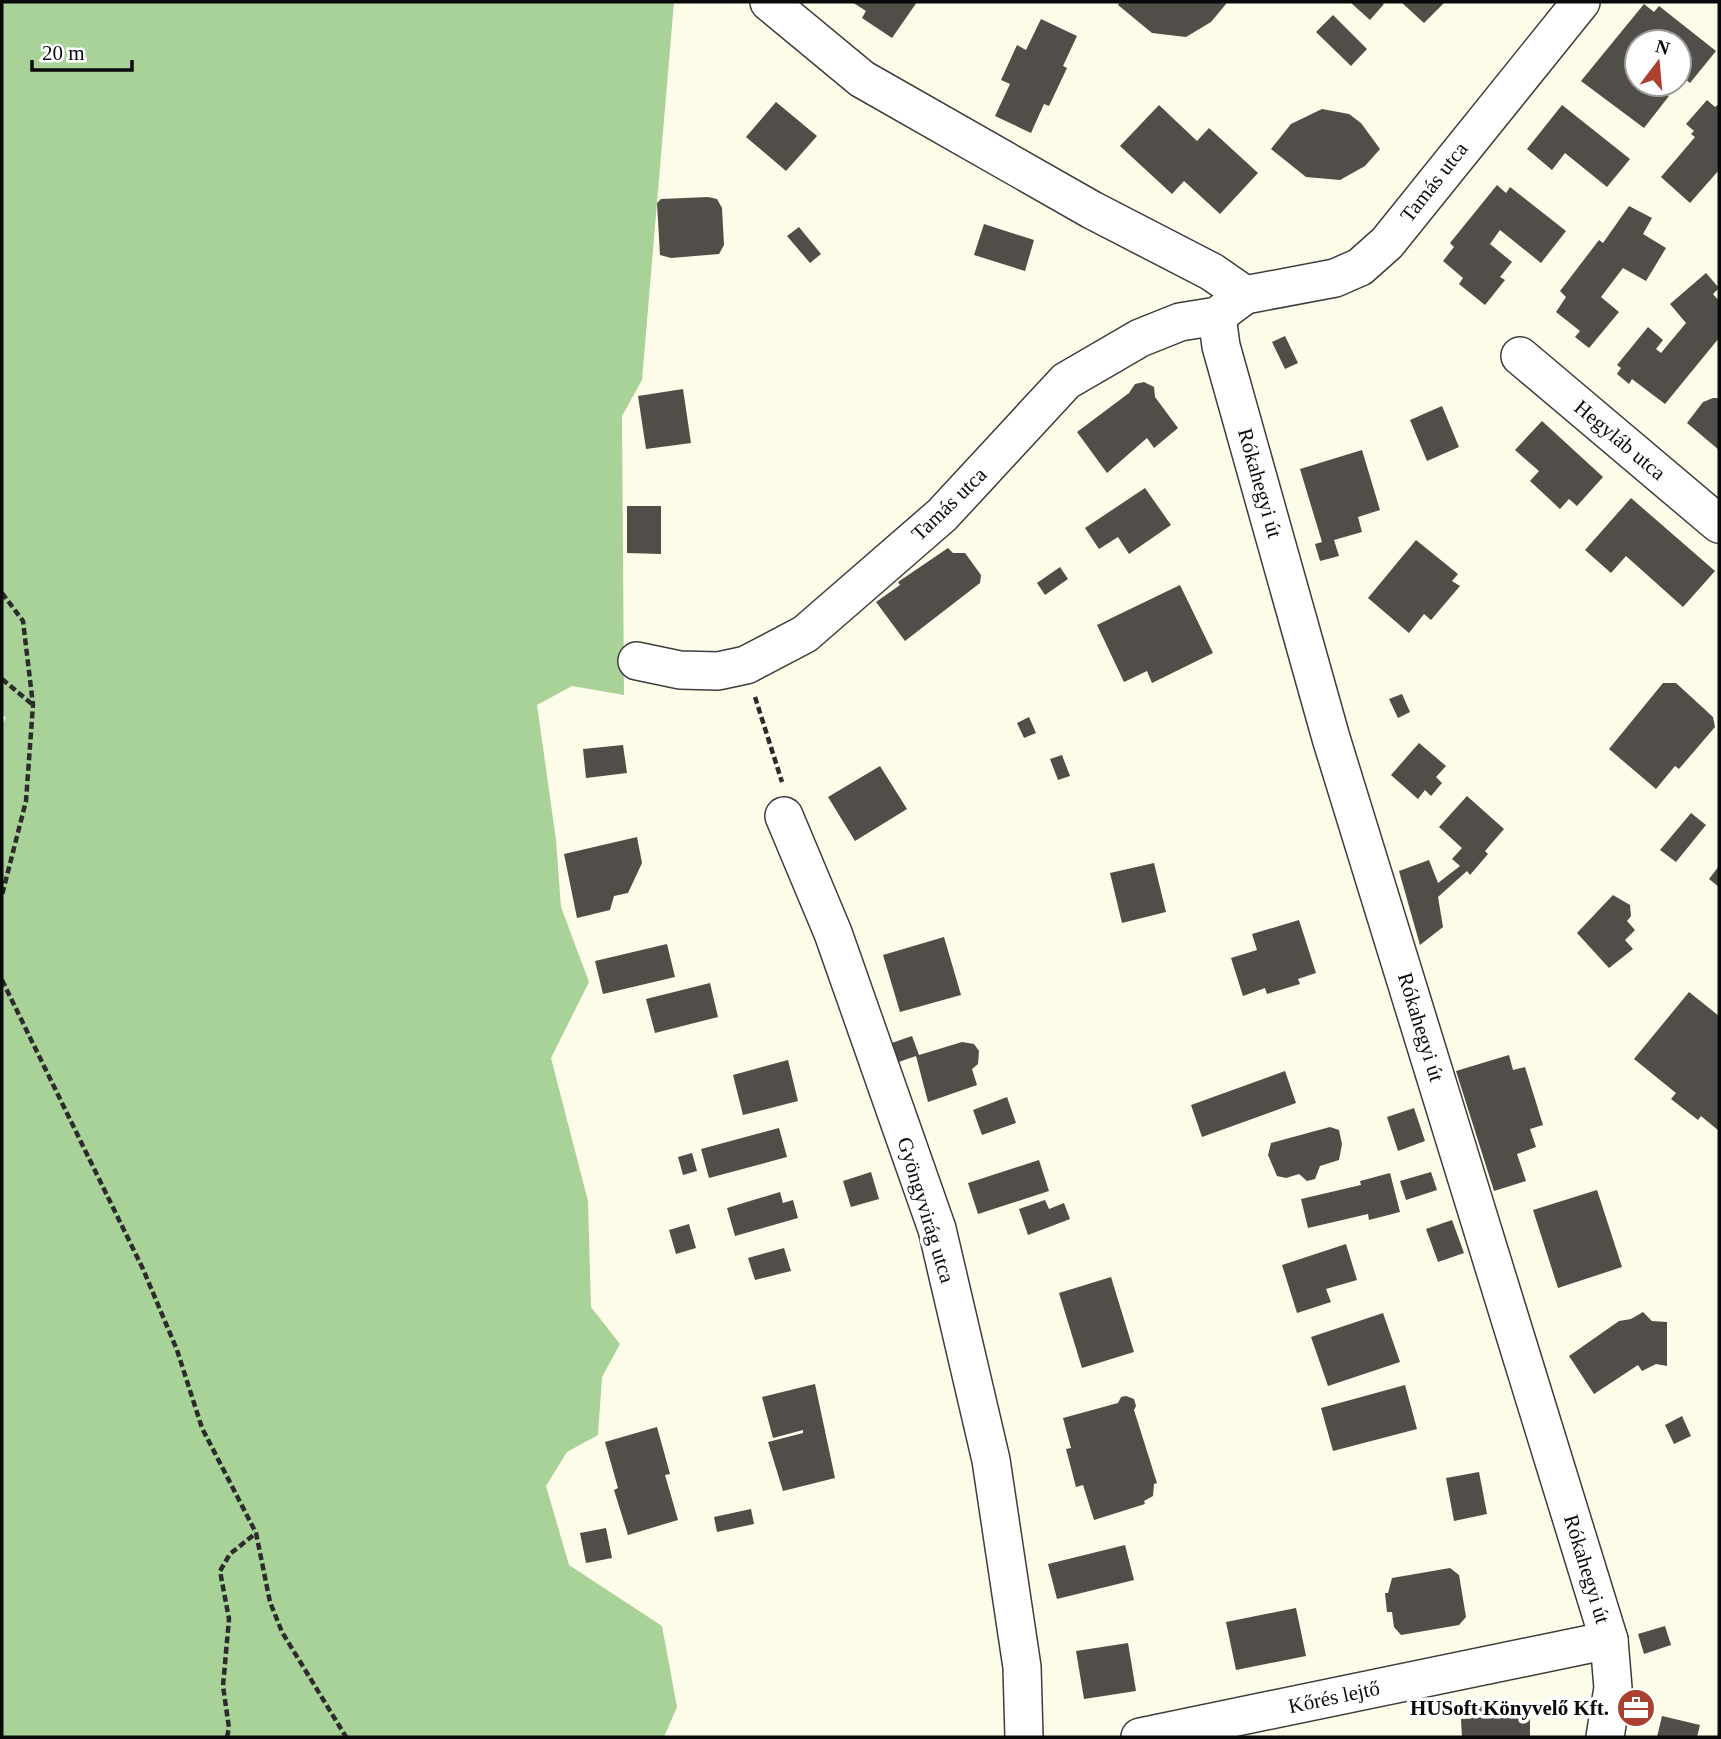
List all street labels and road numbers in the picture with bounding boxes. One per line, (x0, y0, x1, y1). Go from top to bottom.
street label: Tamás utca (1395, 137, 1473, 227)
street label: Hegyláb utca (1570, 395, 1671, 485)
street label: Rókahegyi út (1233, 426, 1287, 541)
street label: Tamás utca (907, 462, 992, 546)
street label: Rókahegyi út (1393, 970, 1449, 1084)
street label: Gyöngyvirág utca (892, 1134, 960, 1286)
street label: Rókahegyi út (1559, 1512, 1615, 1626)
street label: Kőrés lejtő (1286, 1676, 1382, 1718)

